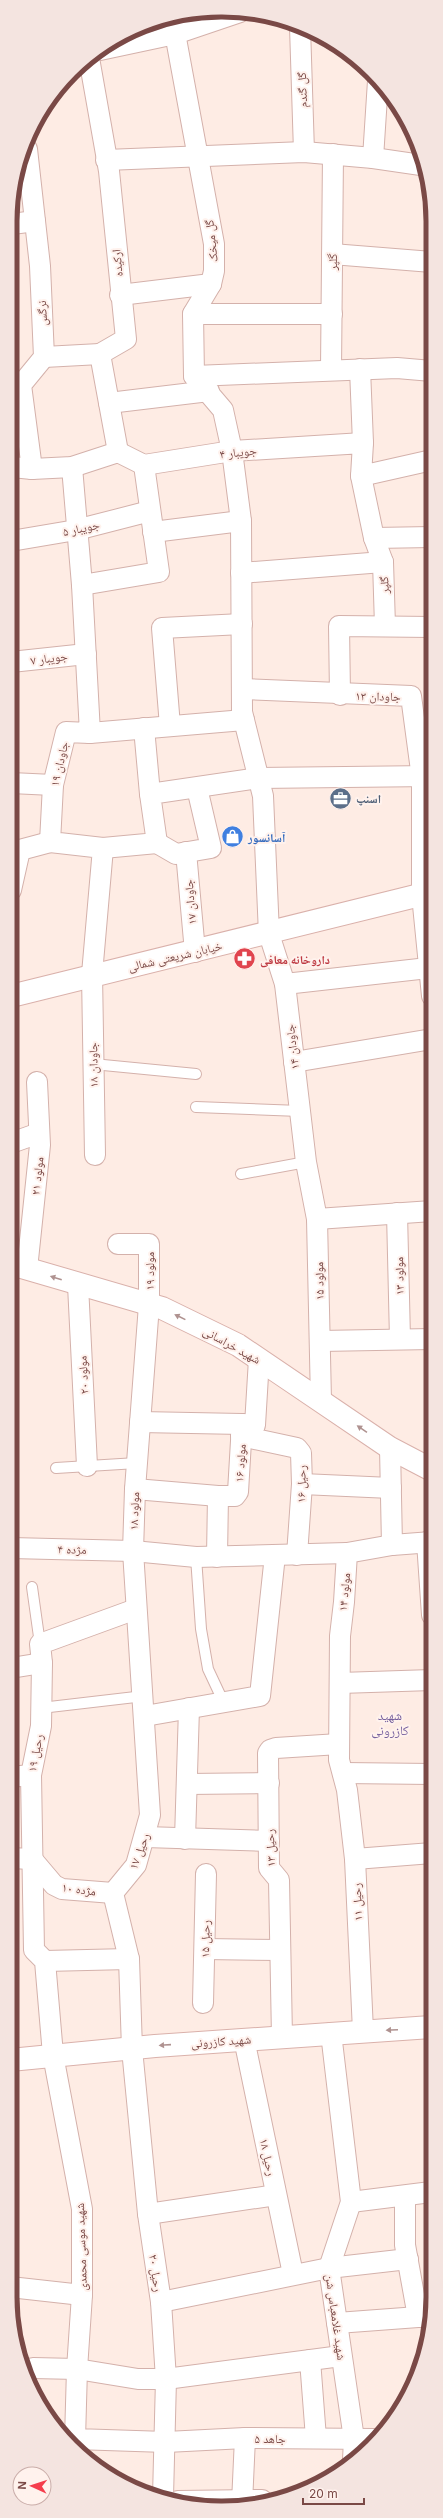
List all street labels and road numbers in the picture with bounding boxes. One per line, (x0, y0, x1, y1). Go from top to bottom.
street label: گل گندم (294, 72, 311, 108)
street label: گل میخک (201, 219, 221, 263)
street label: ارکیده (108, 249, 126, 277)
street label: گلپر (325, 253, 340, 272)
street label: نرگس (34, 300, 50, 326)
street label: جویبار ۴ (219, 443, 258, 462)
street label: جویبار ۵ (61, 517, 101, 540)
street label: گلپر (376, 576, 392, 595)
street label: جویبار ۷ (30, 648, 69, 668)
street label: جاودان ۱۳ (355, 688, 401, 704)
street label: جاودان ۱۹ (47, 740, 72, 788)
street label: جاودان ۱۷ (181, 878, 200, 925)
street label: خیابان شریعتی شمالی (126, 938, 224, 974)
street label: جاودان ۱۴ (282, 1023, 302, 1070)
street label: جاودان ۱۸ (85, 1042, 101, 1088)
street label: مولود ۲۱ (28, 1156, 46, 1196)
street label: مولود ۱۹ (142, 1252, 157, 1290)
street label: مولود ۱۳ (391, 1257, 407, 1295)
street label: مولود ۱۵ (311, 1262, 327, 1300)
street label: شهید خراسانی (200, 1323, 264, 1367)
street label: مولود ۲۰ (75, 1355, 91, 1395)
street label: مولود ۱۶ (231, 1443, 249, 1483)
street label: رحیل ۱۶ (293, 1465, 309, 1503)
street label: مولود ۱۸ (126, 1492, 142, 1530)
street label: مژده ۴ (57, 1541, 87, 1557)
street label: مولود ۱۴ (335, 1572, 353, 1612)
street label: رحیل ۱۹ (24, 1733, 46, 1773)
street label: رحیل ۱۳ (262, 1828, 278, 1867)
street label: رحیل ۱۷ (125, 1830, 153, 1871)
street label: مژده ۱۰ (61, 1879, 97, 1899)
street label: رحیل ۱۱ (349, 1882, 366, 1921)
street label: رحیل ۱۵ (197, 1920, 213, 1958)
street label: شهید کازرونی (190, 2031, 252, 2051)
street label: رحیل ۱۸ (257, 2137, 279, 2177)
street label: شهید موسی محمدی (72, 2203, 90, 2291)
street label: رحیل ۲۰ (146, 2253, 166, 2293)
street label: شهید غلامعباس شن (322, 2273, 349, 2361)
street label: جاهد ۵ (254, 2431, 286, 2446)

